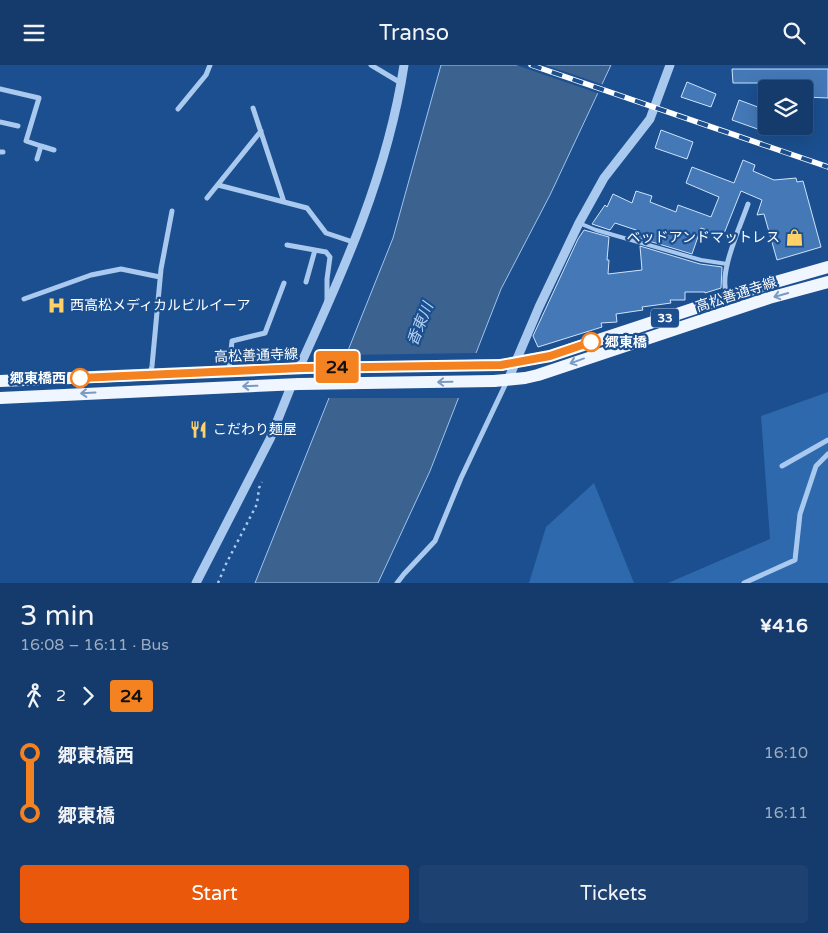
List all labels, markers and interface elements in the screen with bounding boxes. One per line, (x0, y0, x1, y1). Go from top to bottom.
icon: menu (20, 19, 48, 47)
icon: search (780, 19, 808, 47)
text: Transo (379, 20, 449, 46)
map controls (758, 80, 813, 135)
button: layers (758, 80, 813, 135)
shop icon: ベッドアンドマットレス (784, 227, 804, 247)
place label: ベッドアンドマットレス (627, 229, 780, 246)
street label: 高松善通寺線 (694, 273, 779, 316)
one-way arrow (773, 290, 789, 300)
hospital icon: 西高松メディカルビルイーア (46, 295, 66, 315)
place label: 西高松メディカルビルイーア (70, 297, 250, 314)
water label: 香東川 (403, 298, 438, 348)
road number: 33 (651, 309, 679, 327)
marker: 郷東橋 (581, 332, 601, 352)
place label: 郷東橋 (605, 334, 647, 351)
street label: 高松善通寺線 (214, 346, 298, 365)
line badge: 24 (314, 351, 360, 383)
text: 24 (326, 356, 348, 378)
one-way arrow (569, 357, 585, 366)
marker: 郷東橋西 (70, 368, 90, 388)
place label: 郷東橋西 (10, 370, 66, 387)
one-way arrow (437, 377, 454, 387)
one-way arrow (242, 381, 258, 390)
one-way arrow (80, 388, 96, 397)
restaurant icon: こだわり麺屋 (189, 419, 209, 439)
place label: こだわり麺屋 (213, 421, 297, 438)
text: 3 min (20, 599, 95, 633)
text: ¥416 (760, 615, 808, 637)
text: 16:08 – 16:11 · Bus (20, 635, 169, 655)
icon: walk (20, 682, 48, 710)
icon: forward (74, 682, 102, 710)
text: 24 (120, 685, 143, 707)
text: 2 (56, 686, 66, 706)
text: 16:10 (764, 743, 808, 763)
text: 郷東橋西 (58, 745, 134, 767)
text: 16:11 (764, 803, 808, 823)
text: 郷東橋 (58, 805, 115, 827)
button: Start (20, 865, 409, 923)
button: Tickets (419, 865, 808, 923)

